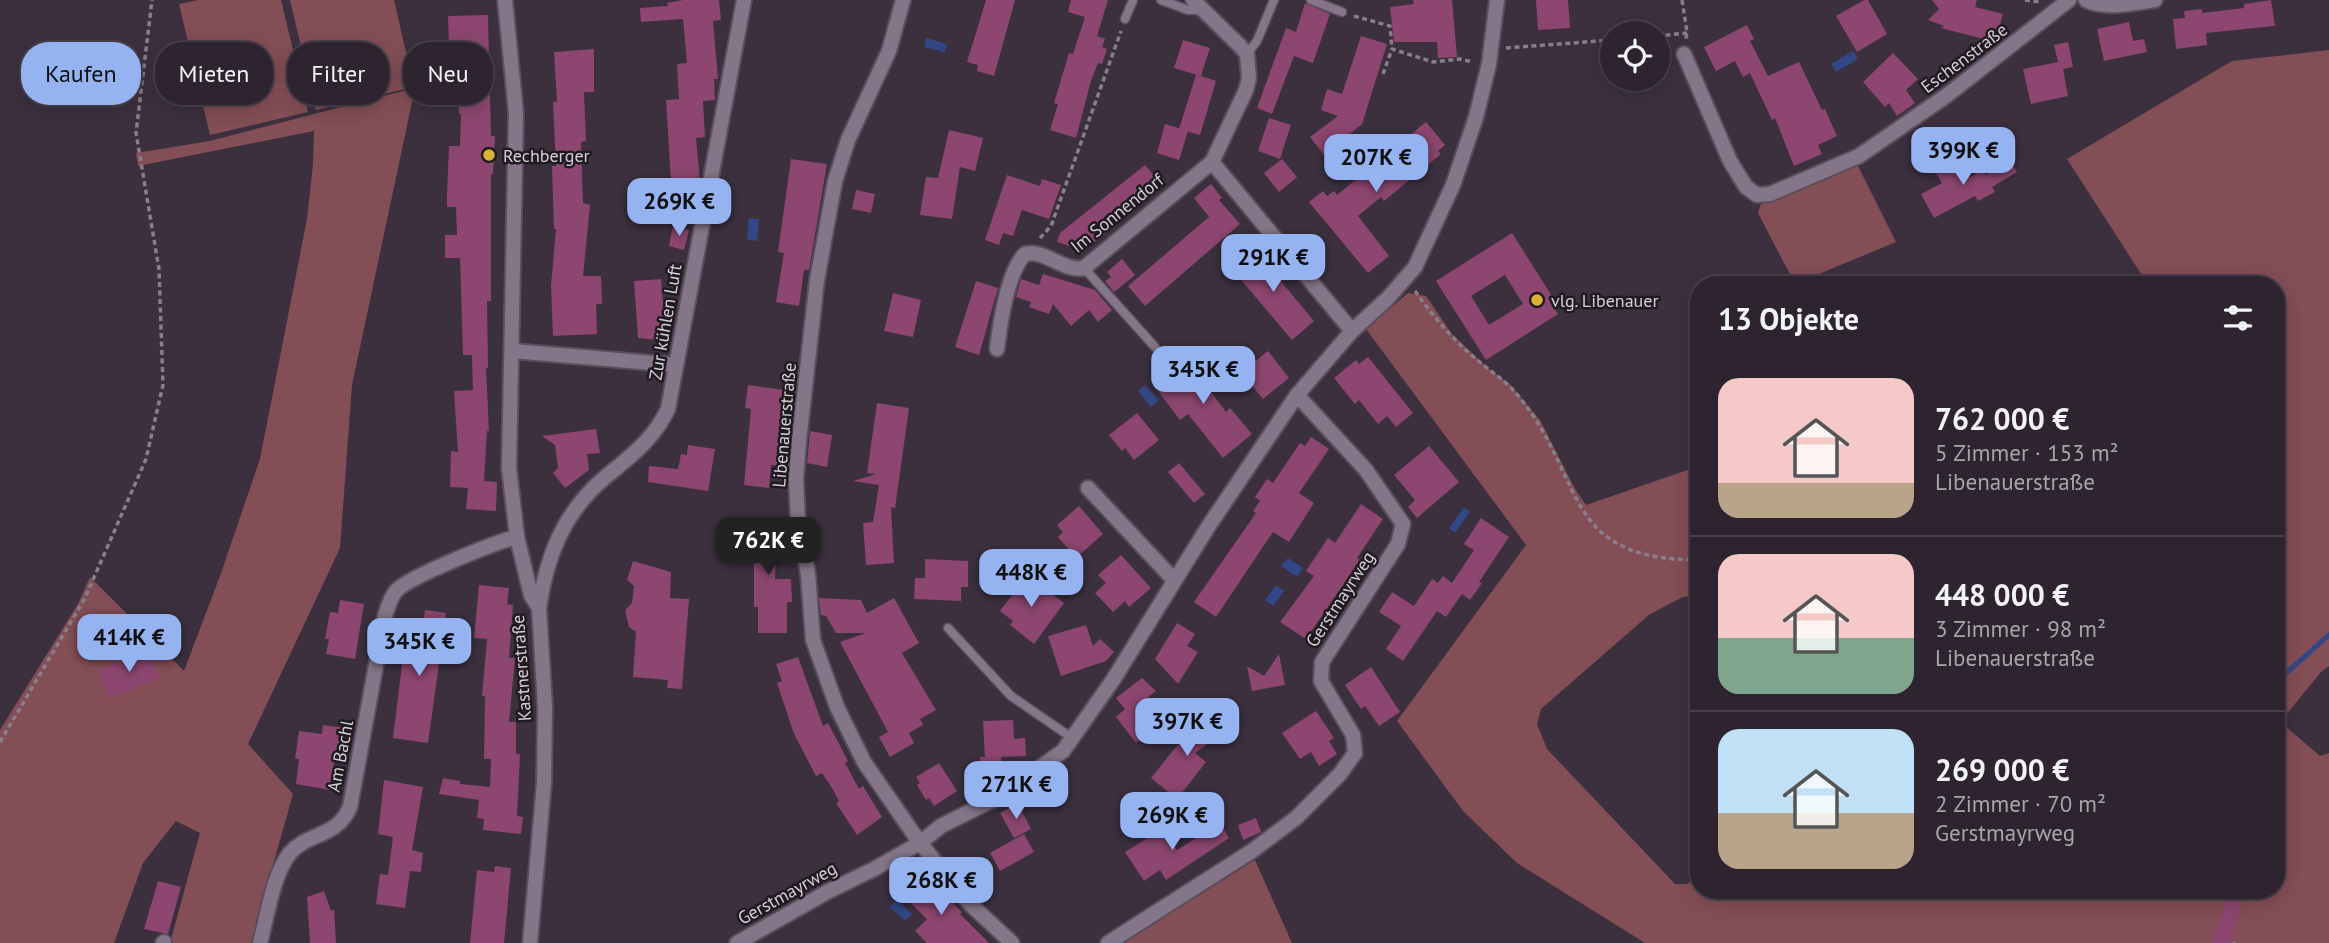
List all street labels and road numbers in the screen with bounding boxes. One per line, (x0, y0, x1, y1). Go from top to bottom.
street label: Eschenstraße (1916, 18, 2012, 98)
street label: Im Sonnendorf (1066, 167, 1169, 258)
street label: Zur kühlen Luft (643, 262, 687, 382)
street label: Libenauerstraße (767, 362, 801, 488)
street label: Gerstmayrweg (1300, 547, 1380, 651)
street label: Kastnerstraße (506, 614, 536, 722)
street label: Am Bachl (322, 717, 358, 794)
street label: Gerstmayrweg (733, 856, 841, 930)

